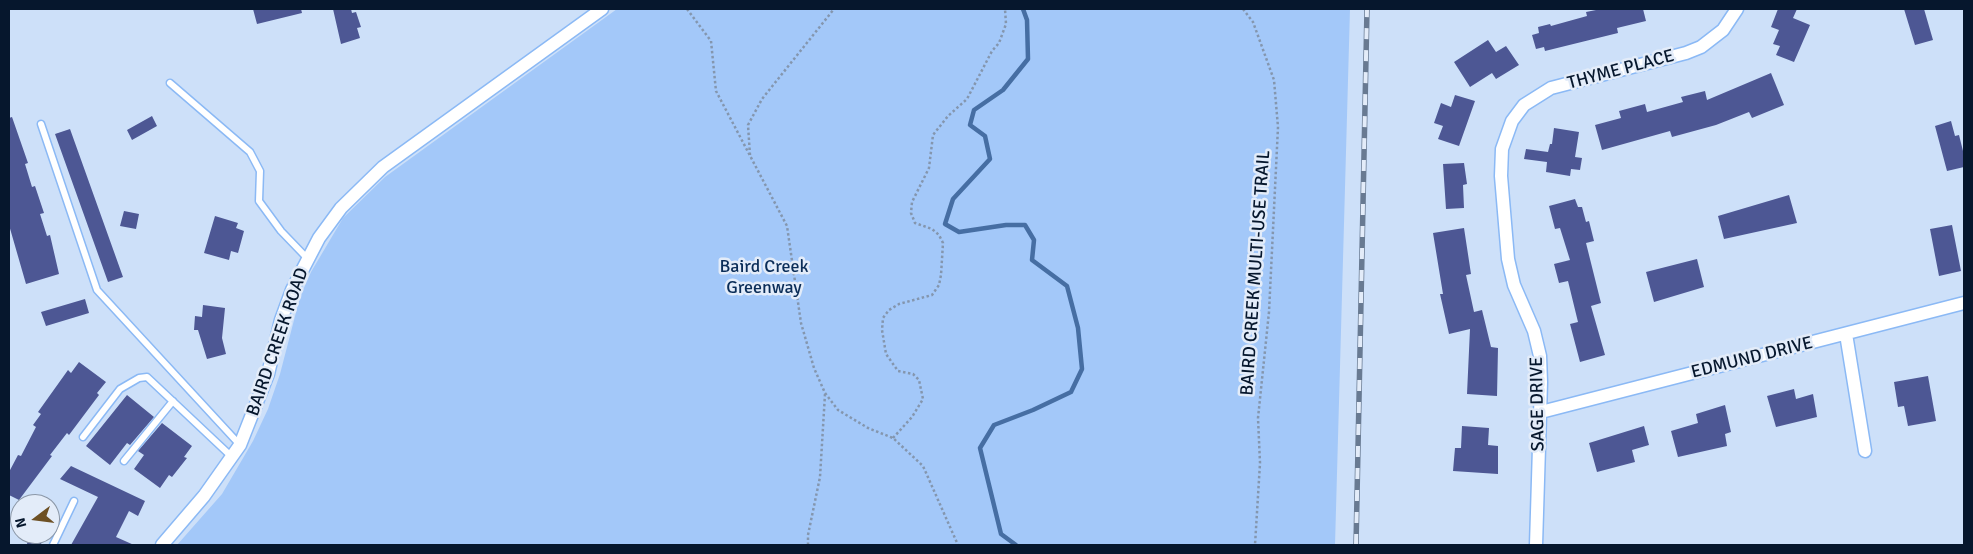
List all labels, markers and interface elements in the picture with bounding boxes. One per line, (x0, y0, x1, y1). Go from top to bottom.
street label: THYME PLACE (1565, 45, 1677, 95)
street label: BAIRD CREEK MULTI-USE TRAIL (1237, 150, 1275, 396)
park label: Baird Creek Greenway (719, 256, 809, 298)
street label: BAIRD CREEK ROAD (243, 265, 313, 419)
street label: EDMUND DRIVE (1689, 332, 1815, 384)
street label: SAGE DRIVE (1526, 356, 1550, 452)
north arrow (10, 494, 60, 544)
text: N (12, 516, 30, 530)

